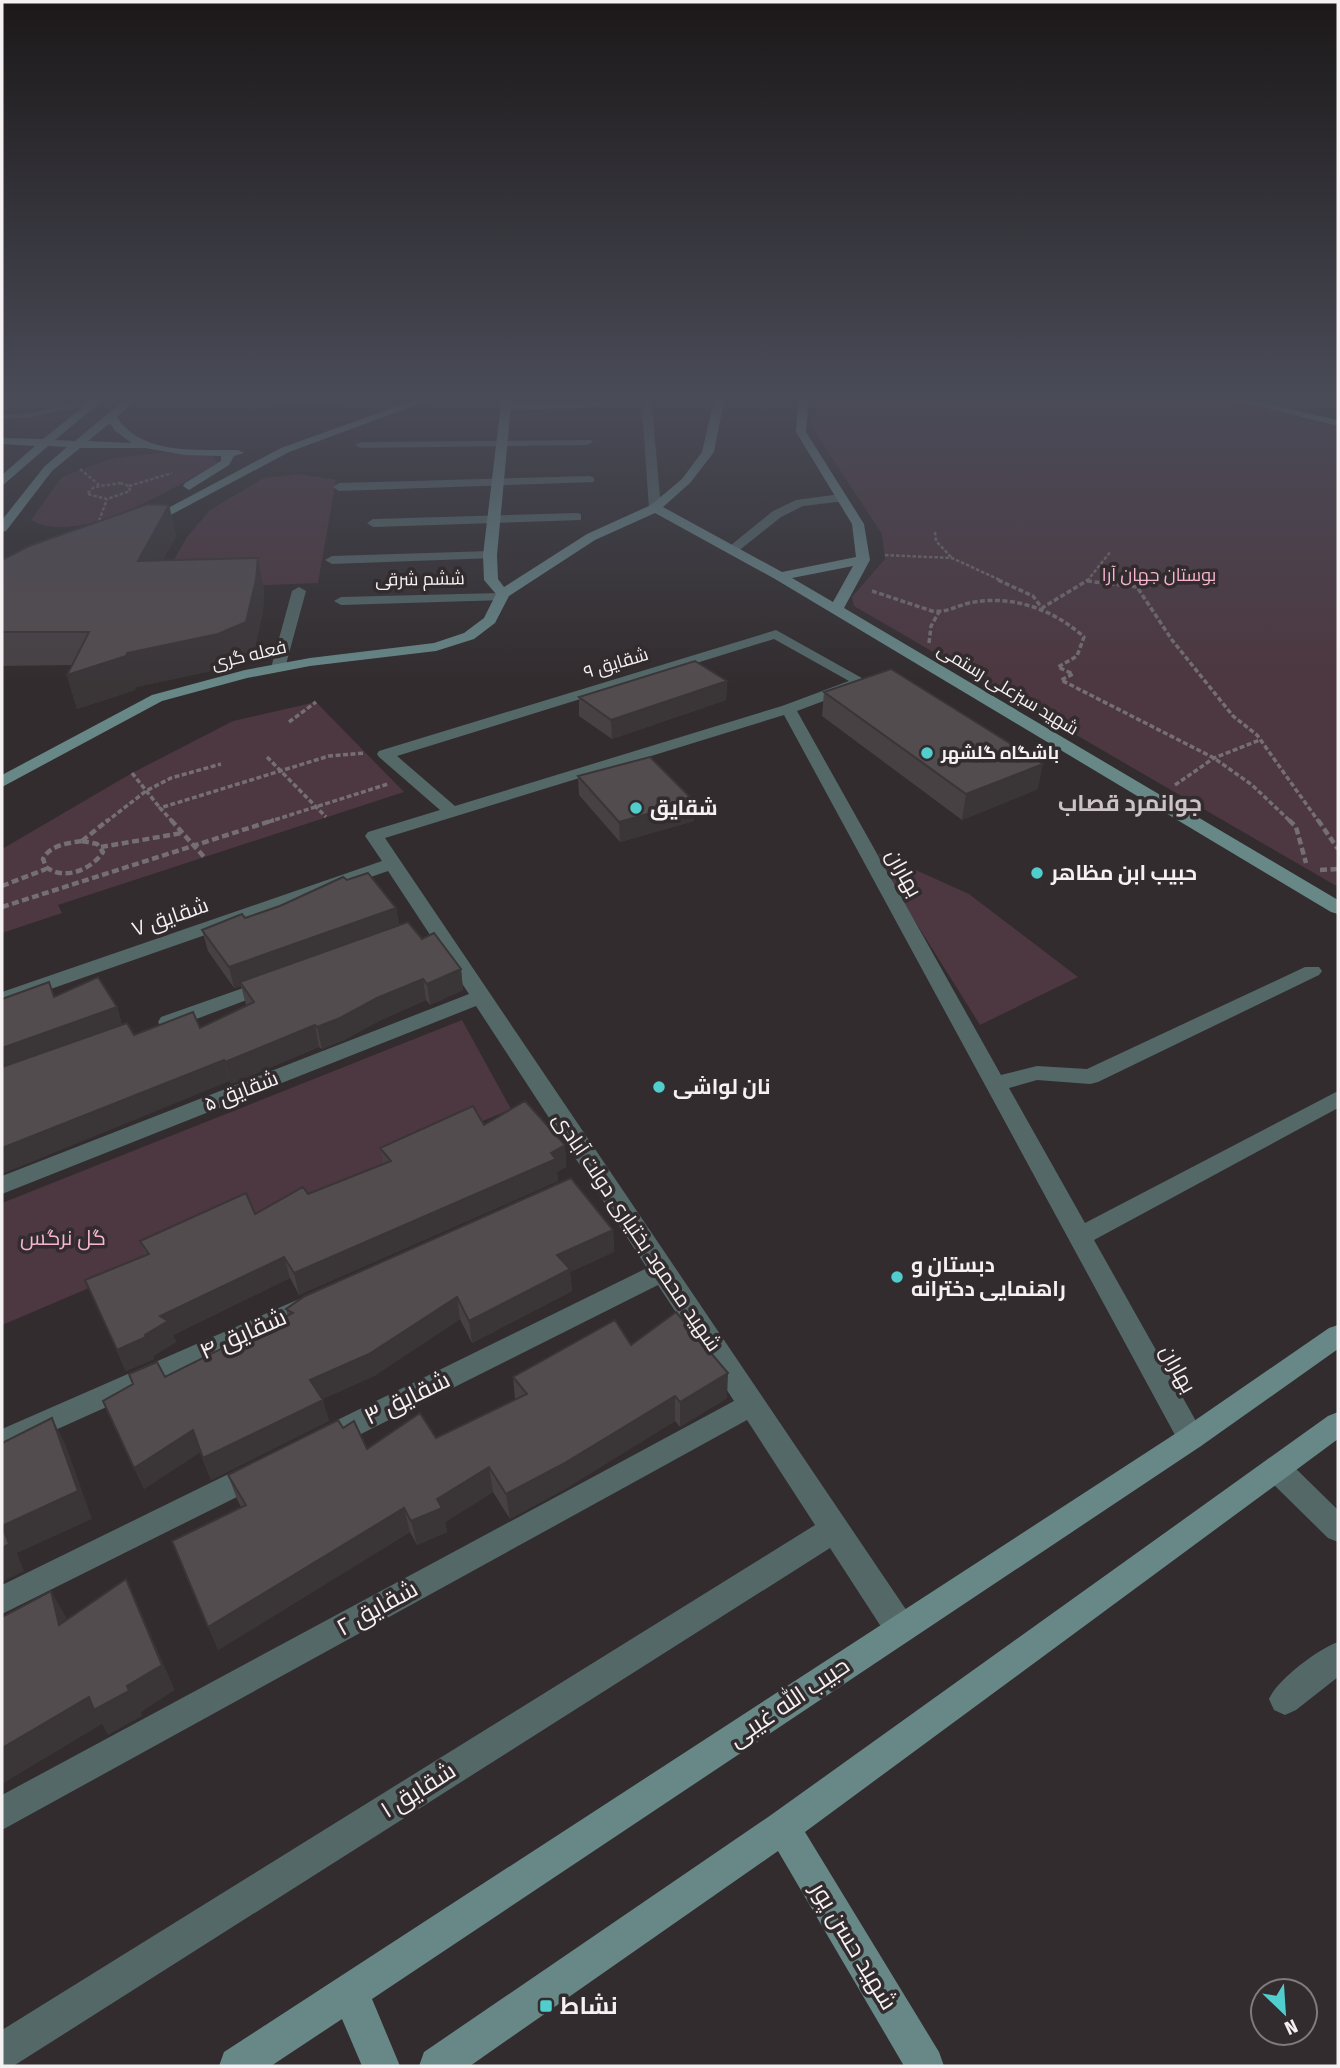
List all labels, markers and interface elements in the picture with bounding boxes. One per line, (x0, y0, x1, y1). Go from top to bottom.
park label: بوستان جهان آرا (1102, 564, 1216, 586)
street label: ششم شرقی (375, 567, 465, 592)
street label: فعله گری (209, 636, 289, 674)
street label: شهید سبزعلی رستمی (933, 638, 1083, 740)
street label: شقایق ۹ (581, 643, 651, 684)
place label: باشگاه گلشهر (940, 742, 1059, 764)
marker: باشگاه گلشهر (919, 745, 935, 761)
district label: جوانمرد قصاب (1058, 789, 1202, 817)
place label: شقایق (650, 795, 718, 821)
marker: شقایق (628, 800, 644, 816)
street label: بهاران (880, 844, 928, 902)
place label: حبیب ابن مظاهر (1050, 860, 1197, 886)
marker: حبیب ابن مظاهر (1029, 865, 1045, 881)
street label: شقایق ۷ (128, 892, 212, 942)
street label: شقایق ۵ (200, 1065, 282, 1117)
place label: نان لواشی (673, 1074, 771, 1100)
marker: نان لواشی (651, 1079, 667, 1095)
street label: شهید محمود بختیاری دولت آبادی (547, 1107, 727, 1357)
park label: گل نرگس (20, 1225, 106, 1251)
place label: دبستان و راهنمایی دخترانه (911, 1252, 1066, 1302)
marker: دبستان و راهنمایی دخترانه (889, 1269, 905, 1285)
street label: شقایق ۴ (195, 1303, 291, 1366)
street label: بهاران (1154, 1340, 1202, 1398)
street label: شقایق ۳ (360, 1365, 455, 1432)
street label: شقایق ۲ (332, 1574, 423, 1643)
street label: حبیب الله غیبی (722, 1650, 855, 1753)
street label: شقایق ۱ (375, 1756, 461, 1825)
street label: شهید حسن پور (802, 1875, 903, 2016)
north arrow (1249, 1977, 1319, 2047)
place label: نشاط (560, 1992, 618, 2020)
marker: نشاط (538, 1998, 554, 2014)
text: N (1281, 2014, 1301, 2040)

